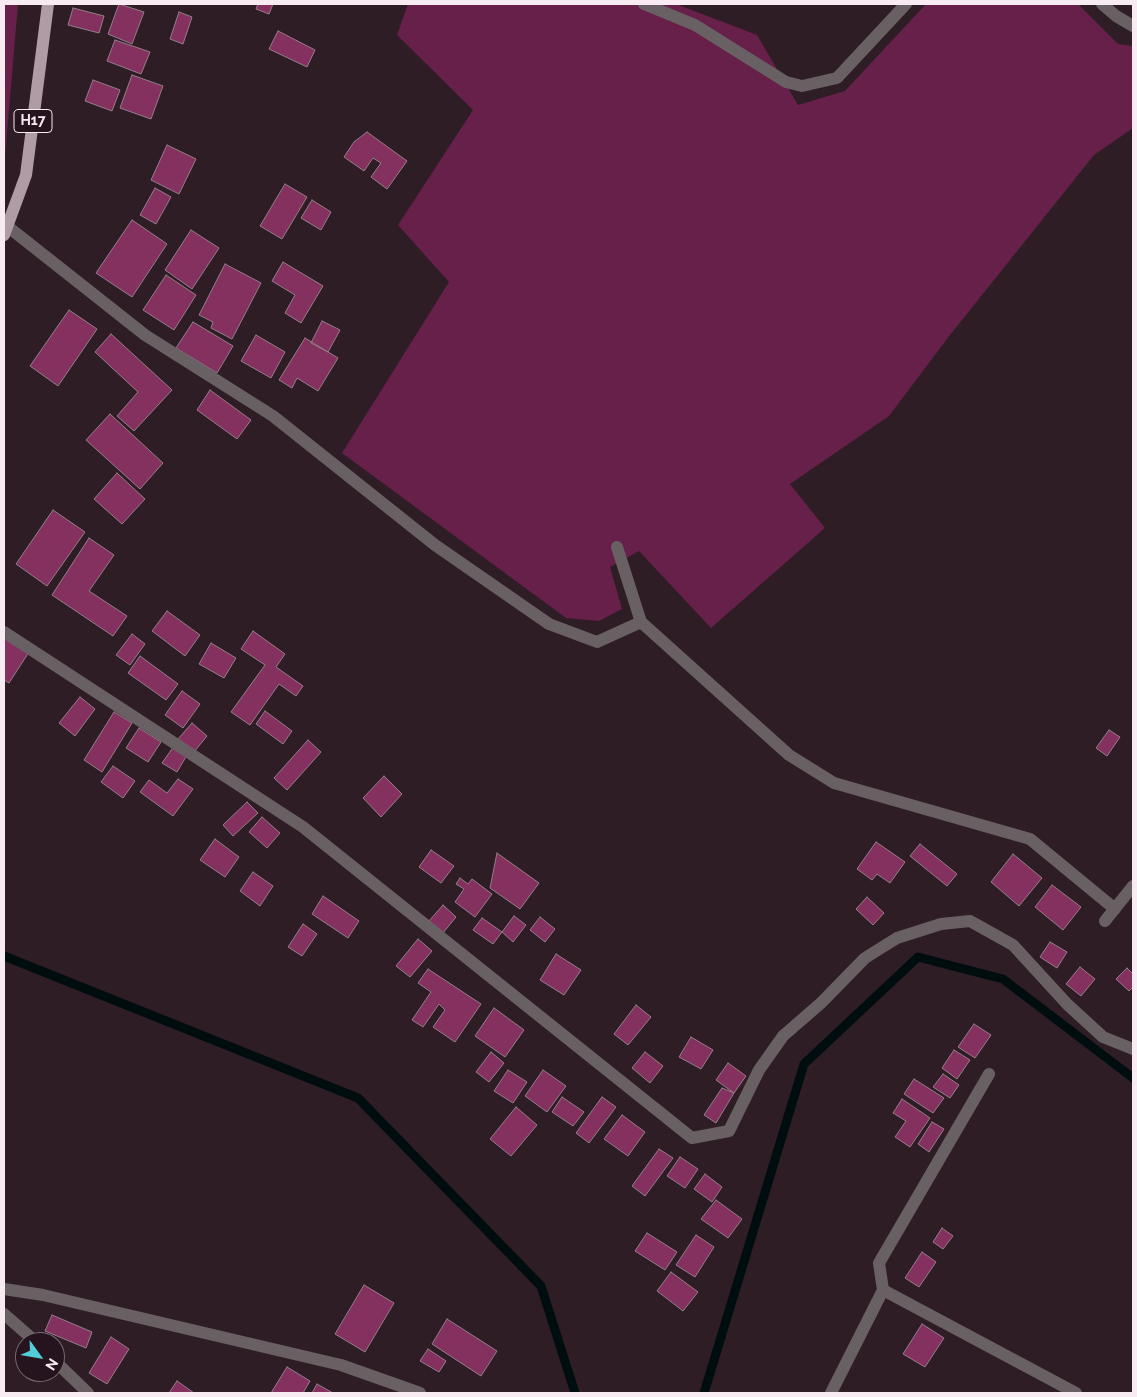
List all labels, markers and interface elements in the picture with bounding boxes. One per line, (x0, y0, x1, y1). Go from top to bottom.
road number: H17 (14, 110, 52, 132)
north arrow (15, 1332, 65, 1382)
text: N (42, 1356, 61, 1373)

